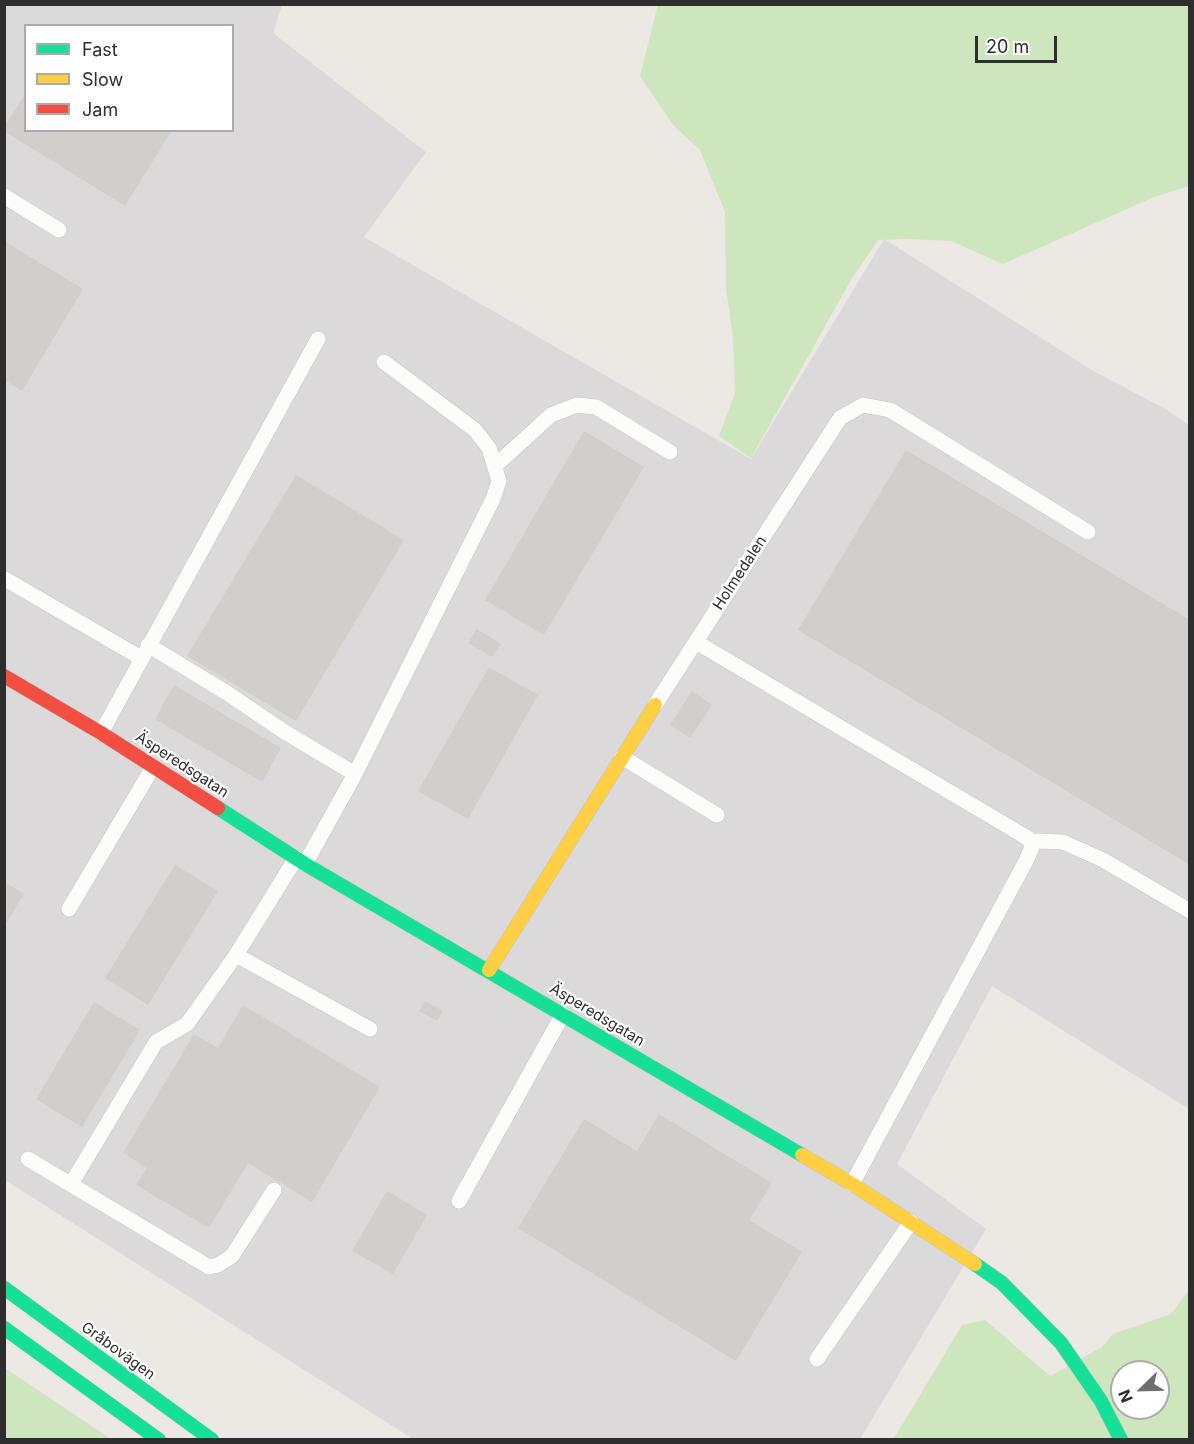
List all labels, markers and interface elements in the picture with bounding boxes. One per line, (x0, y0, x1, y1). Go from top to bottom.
legend (24, 24, 234, 132)
scale bar (978, 24, 1060, 62)
text: 20 m (986, 36, 1029, 57)
text: Fast (82, 39, 118, 60)
text: Slow (82, 69, 123, 90)
text: Jam (82, 99, 118, 120)
street label: Holmedalen (709, 533, 771, 613)
street label: Äsperedsgatan (132, 728, 232, 802)
street label: Äsperedsgatan (546, 980, 648, 1050)
street label: Gråbovägen (78, 1318, 158, 1384)
north arrow (1110, 1360, 1170, 1420)
text: N (1114, 1387, 1137, 1406)

